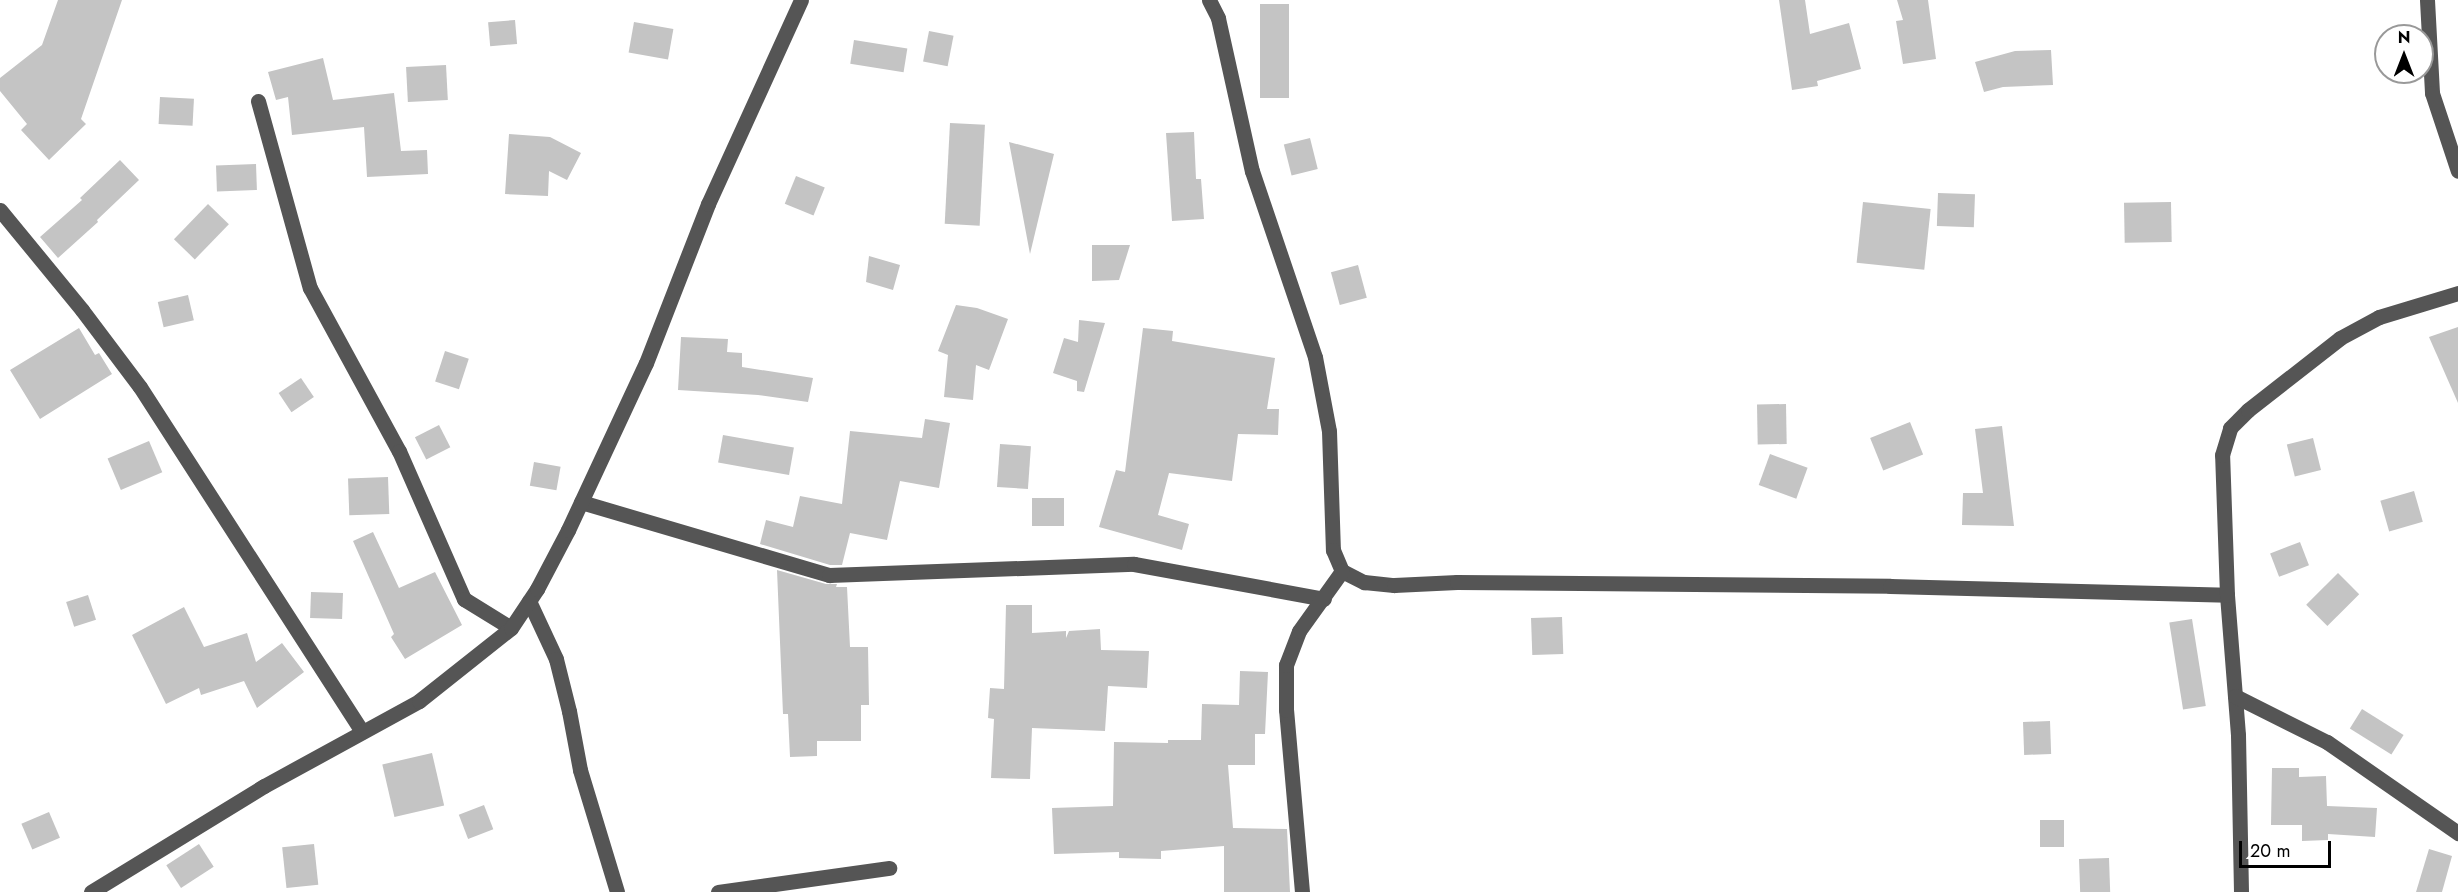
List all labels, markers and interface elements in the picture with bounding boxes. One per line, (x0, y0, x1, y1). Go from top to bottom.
north arrow (2374, 24, 2434, 84)
text: N (2398, 26, 2410, 49)
scale bar (2242, 829, 2334, 867)
text: 20 m (2250, 838, 2290, 864)

